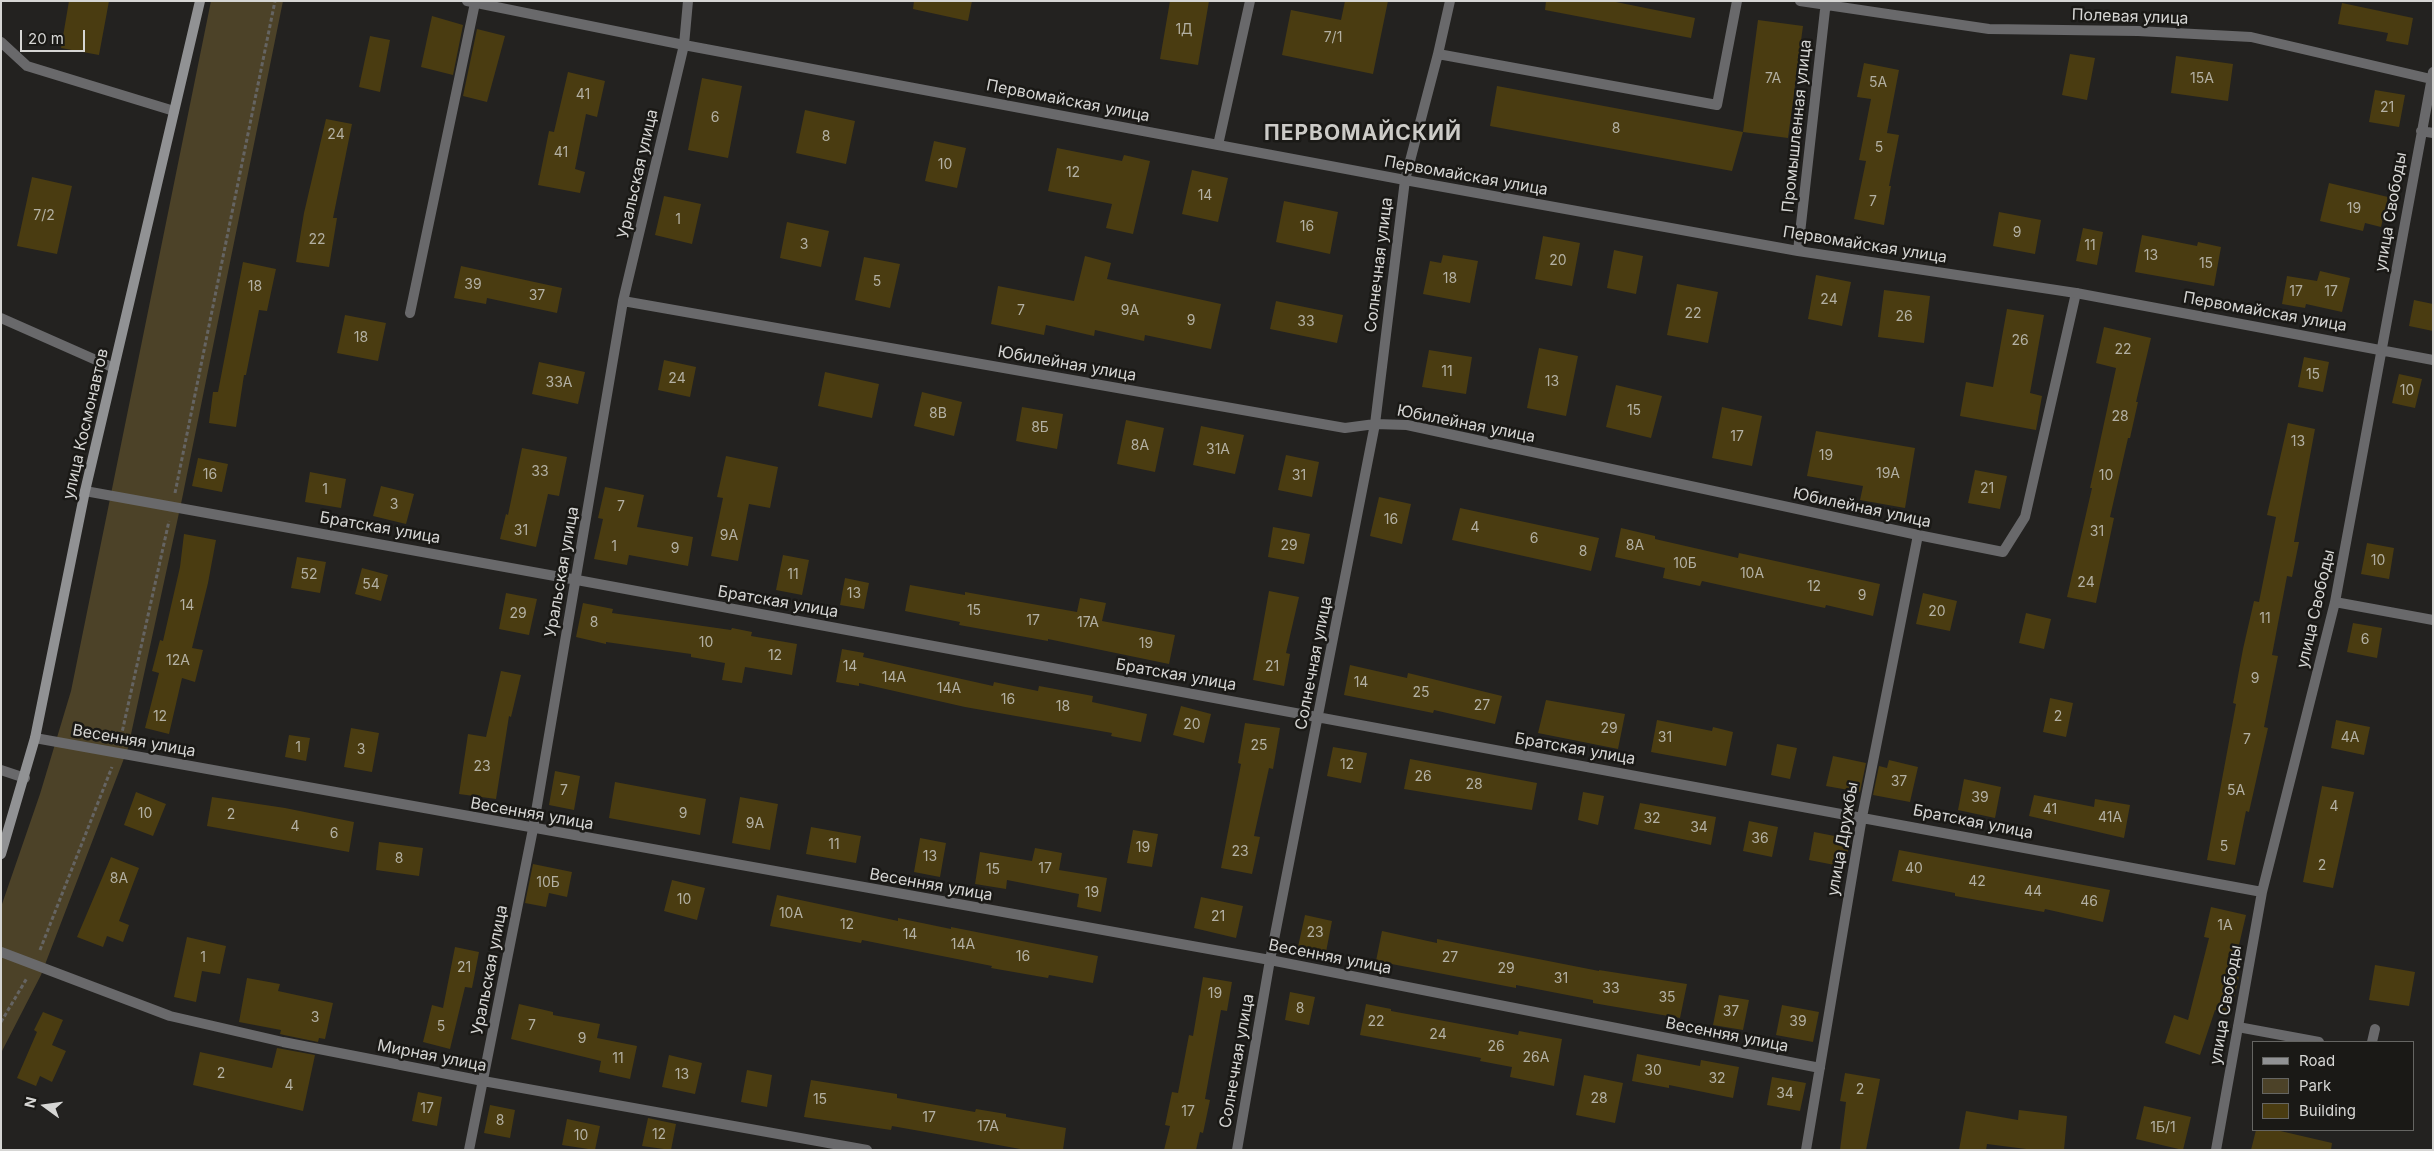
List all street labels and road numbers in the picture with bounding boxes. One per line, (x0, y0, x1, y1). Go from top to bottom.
street label: Полевая улица (2071, 5, 2189, 29)
street label: Промышленная улица (1778, 39, 1816, 213)
street label: Первомайская улица (985, 76, 1151, 126)
street label: Уральская улица (614, 107, 662, 241)
street label: улица Свободы (2371, 151, 2411, 273)
street label: Первомайская улица (1383, 152, 1549, 200)
street label: Солнечная улица (1361, 196, 1397, 334)
street label: Первомайская улица (1781, 223, 1949, 267)
street label: Первомайская улица (2182, 288, 2348, 336)
street label: Юбилейная улица (996, 342, 1138, 386)
street label: улица Космонавтов (59, 347, 113, 501)
street label: Юбилейная улица (1395, 401, 1537, 447)
street label: Юбилейная улица (1791, 484, 1933, 532)
street label: Уральская улица (541, 505, 583, 639)
street label: Братская улица (318, 508, 442, 548)
street label: улица Свободы (2293, 548, 2339, 670)
street label: Братская улица (716, 582, 840, 622)
street label: Солнечная улица (1292, 594, 1336, 732)
street label: Братская улица (1114, 655, 1238, 695)
street label: Весенняя улица (71, 721, 197, 761)
street label: Братская улица (1513, 729, 1637, 769)
street label: улица Дружбы (1823, 780, 1863, 898)
street label: Весенняя улица (469, 794, 595, 834)
street label: Братская улица (1911, 801, 2035, 843)
street label: Весенняя улица (868, 865, 994, 905)
street label: Уральская улица (468, 903, 512, 1037)
street label: Весенняя улица (1267, 936, 1393, 978)
street label: улица Свободы (2206, 944, 2246, 1066)
street label: Солнечная улица (1216, 992, 1258, 1130)
street label: Весенняя улица (1664, 1014, 1790, 1056)
street label: Мирная улица (376, 1036, 488, 1076)

